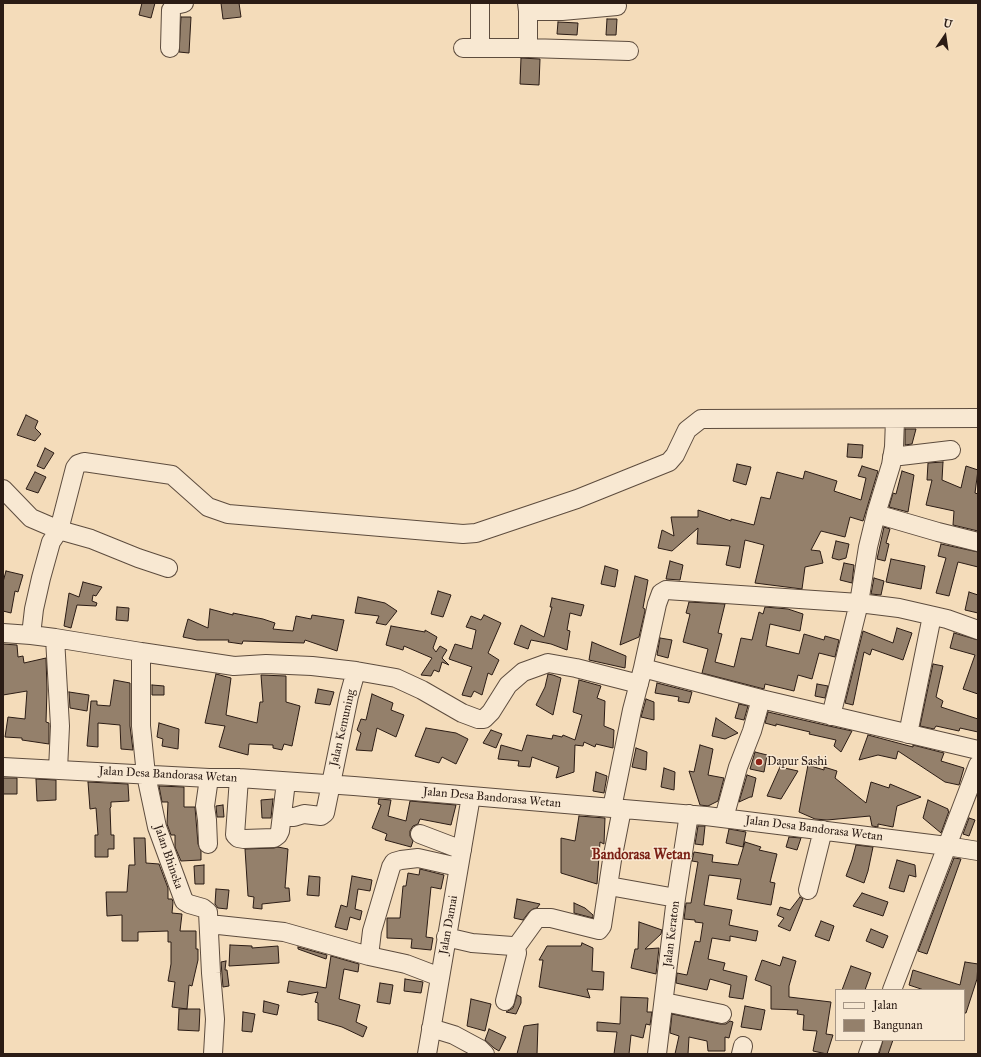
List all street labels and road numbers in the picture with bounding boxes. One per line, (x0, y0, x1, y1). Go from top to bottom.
street label: Jalan Kemuning (327, 688, 359, 768)
street label: Jalan Desa Bandorasa Wetan (98, 764, 238, 786)
street label: Jalan Desa Bandorasa Wetan (422, 785, 562, 811)
street label: Jalan Desa Bandorasa Wetan (744, 813, 884, 845)
street label: Jalan Bhineka (150, 823, 186, 891)
street label: Jalan Damai (437, 894, 461, 956)
street label: Jalan Keraton (661, 900, 683, 968)

